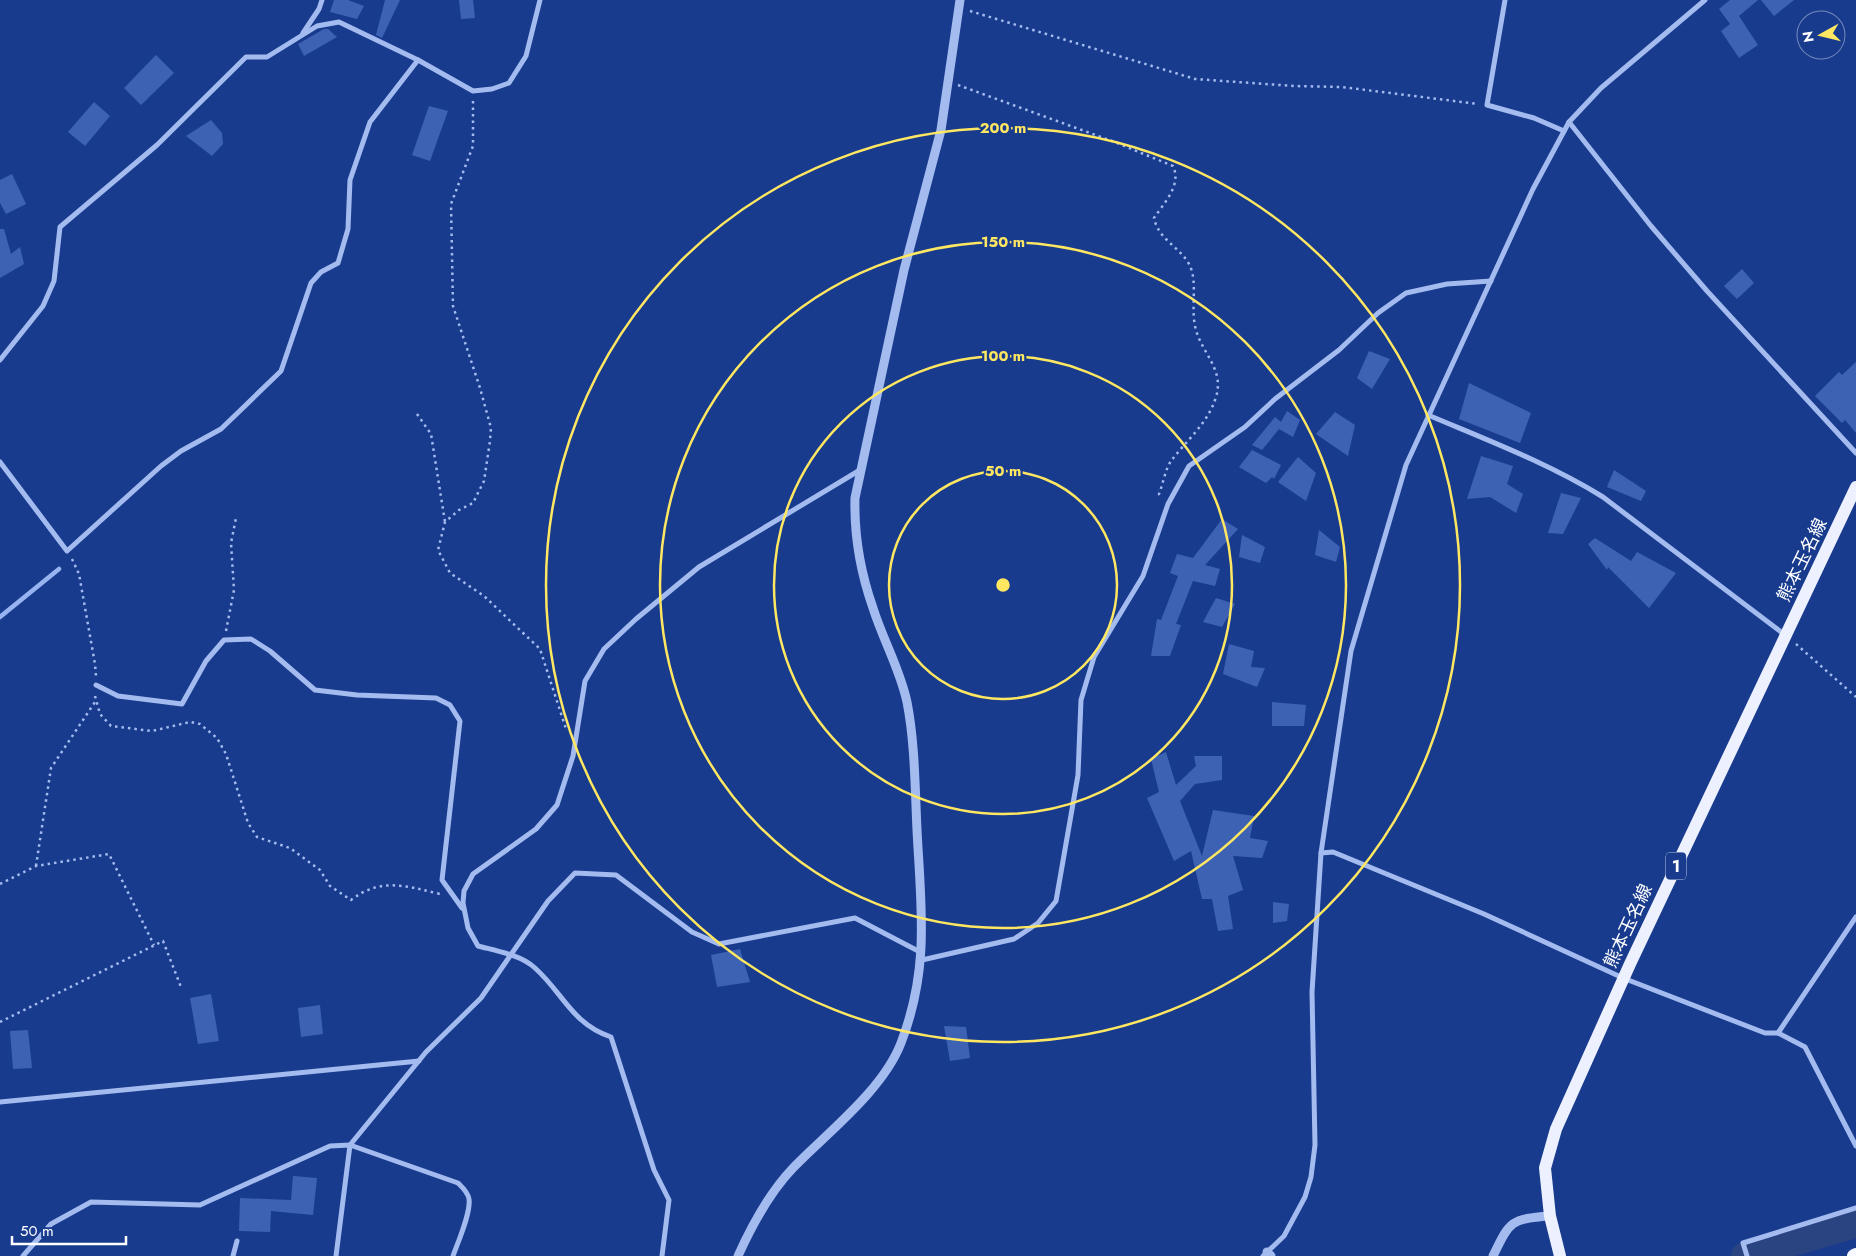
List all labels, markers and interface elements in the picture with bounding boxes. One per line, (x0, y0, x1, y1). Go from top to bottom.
north arrow (1796, 10, 1846, 60)
text: N (1797, 30, 1819, 44)
text: 200 m (980, 117, 1026, 139)
text: 150 m (981, 231, 1025, 253)
text: 100 m (981, 345, 1025, 367)
text: 50 m (985, 460, 1021, 482)
street label: 熊本玉名線 (1771, 514, 1833, 606)
centre of rings (994, 576, 1012, 594)
road number: 1 (1666, 852, 1686, 879)
street label: 熊本玉名線 (1597, 880, 1659, 972)
scale bar (12, 1214, 126, 1246)
text: 50 m (20, 1220, 54, 1242)

